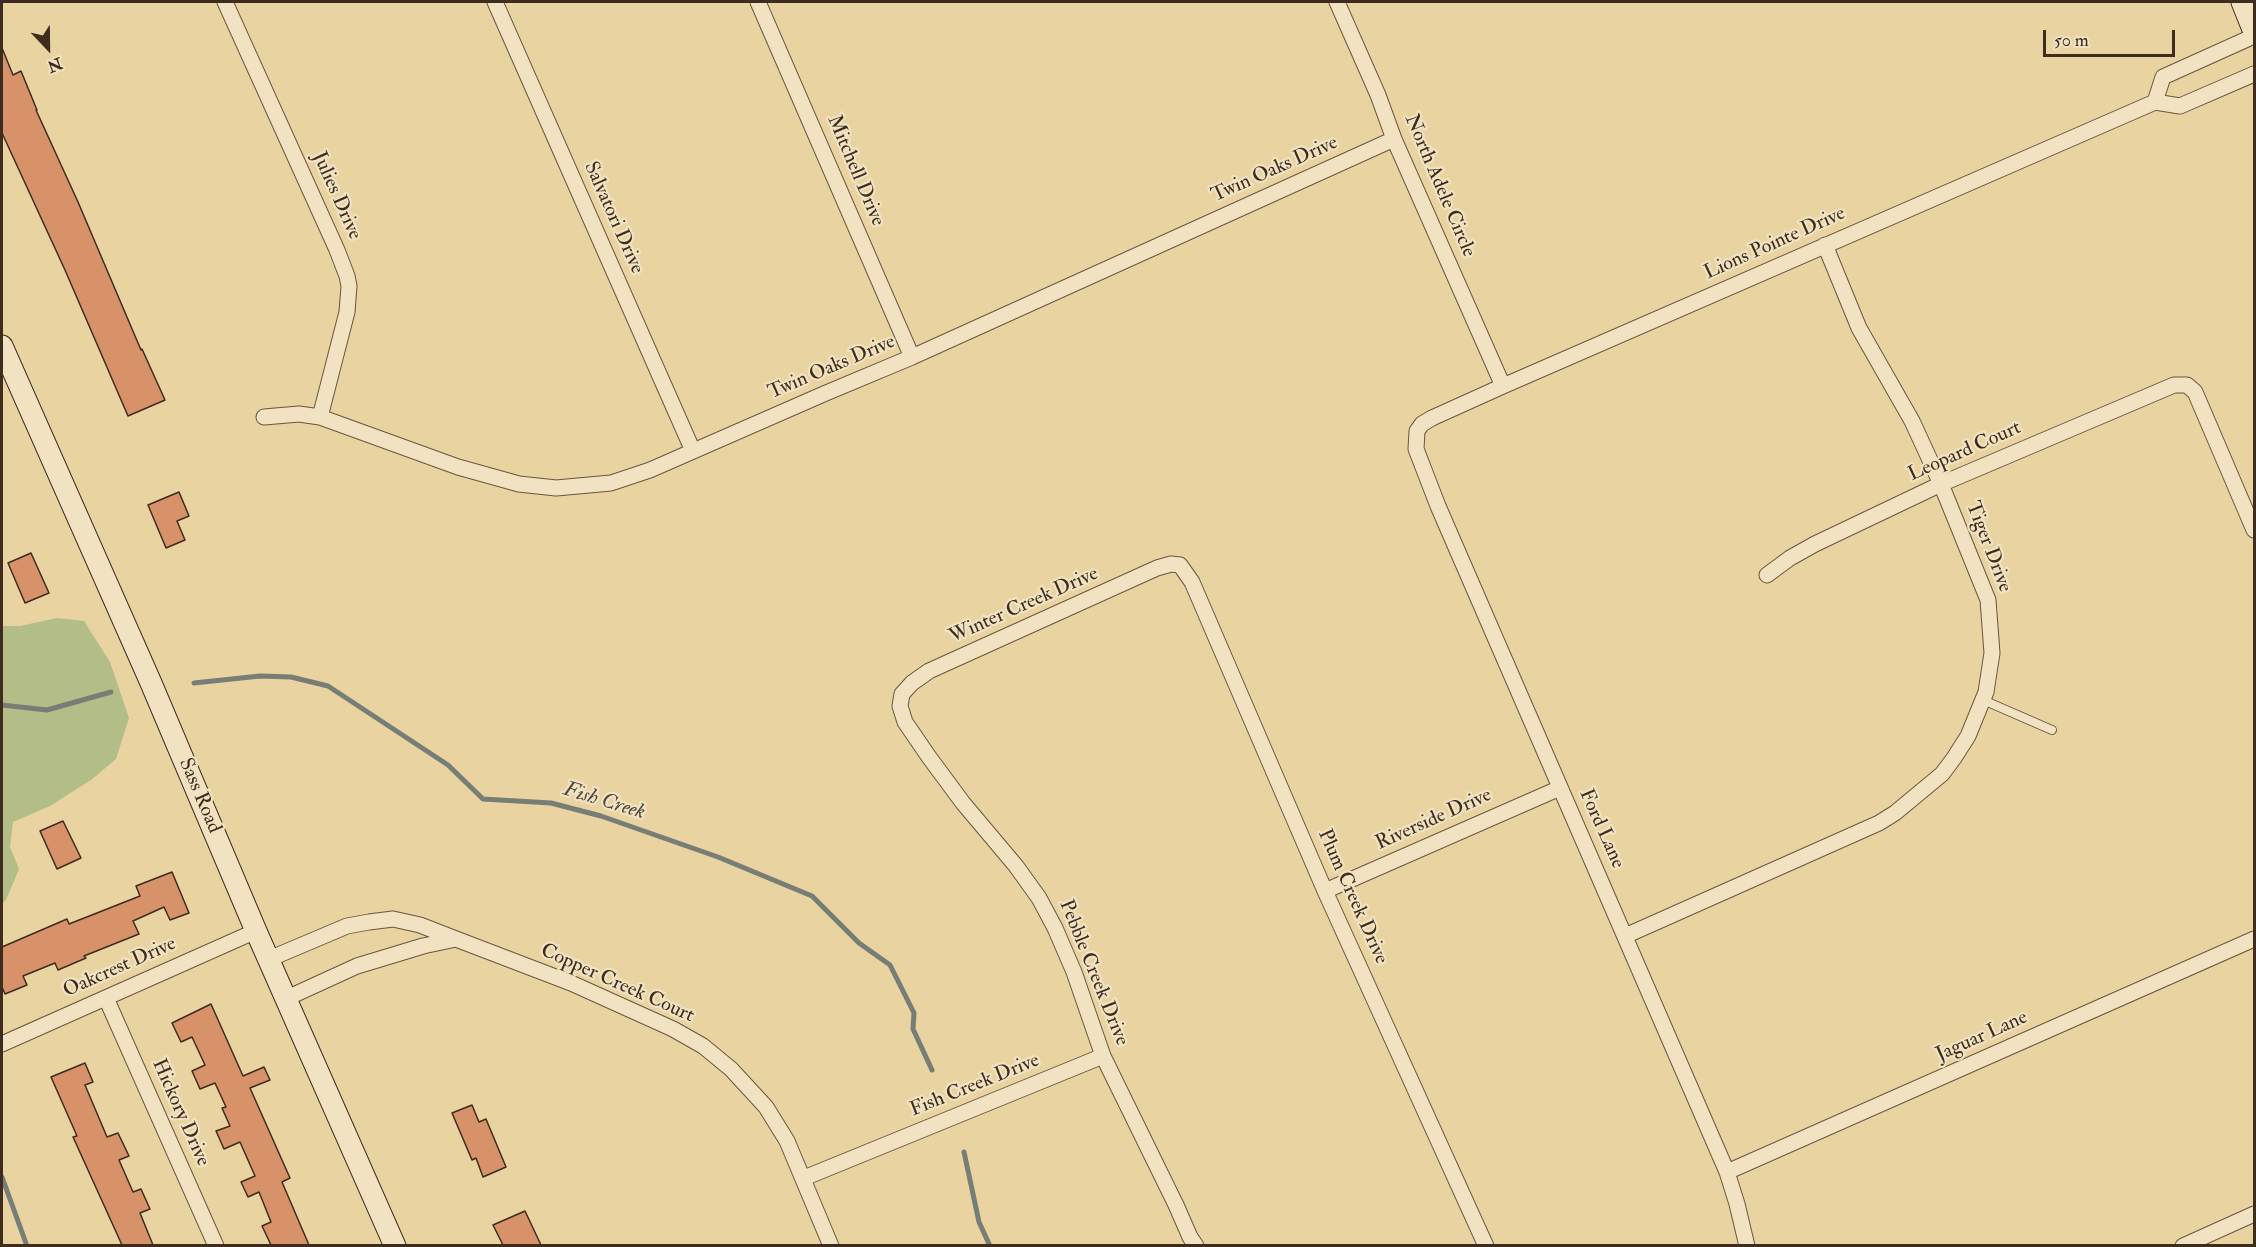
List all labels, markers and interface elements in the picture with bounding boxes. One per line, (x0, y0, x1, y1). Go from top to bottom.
north arrow (18, 18, 78, 78)
scale bar (2046, 18, 2178, 56)
text: 50 m (2054, 29, 2089, 52)
text: N (44, 53, 65, 77)
street label: North Adele Circle (1398, 111, 1480, 261)
street label: Mitchell Drive (821, 112, 889, 230)
street label: Twin Oaks Drive (1208, 131, 1342, 209)
street label: Julies Drive (306, 148, 366, 244)
street label: Salvatori Drive (578, 158, 648, 278)
street label: Lions Pointe Drive (1701, 202, 1849, 286)
street label: Twin Oaks Drive (765, 330, 899, 406)
street label: Leopard Court (1905, 416, 2025, 488)
street label: Tiger Drive (1960, 498, 2016, 596)
street label: Winter Creek Drive (946, 562, 1102, 650)
street label: Sass Road (173, 755, 225, 837)
water label: Fish Creek (560, 778, 648, 826)
street label: Riverside Drive (1372, 784, 1496, 856)
street label: Ford Lane (1573, 786, 1629, 872)
street label: Plum Creek Drive (1312, 826, 1392, 968)
street label: Pebble Creek Drive (1053, 897, 1133, 1049)
street label: Oakcrest Drive (60, 932, 180, 1004)
street label: Copper Creek Court (537, 939, 697, 1029)
street label: Jaguar Lane (1933, 1006, 2031, 1068)
street label: Fish Creek Drive (907, 1049, 1043, 1123)
street label: Hickory Drive (146, 1056, 214, 1170)

